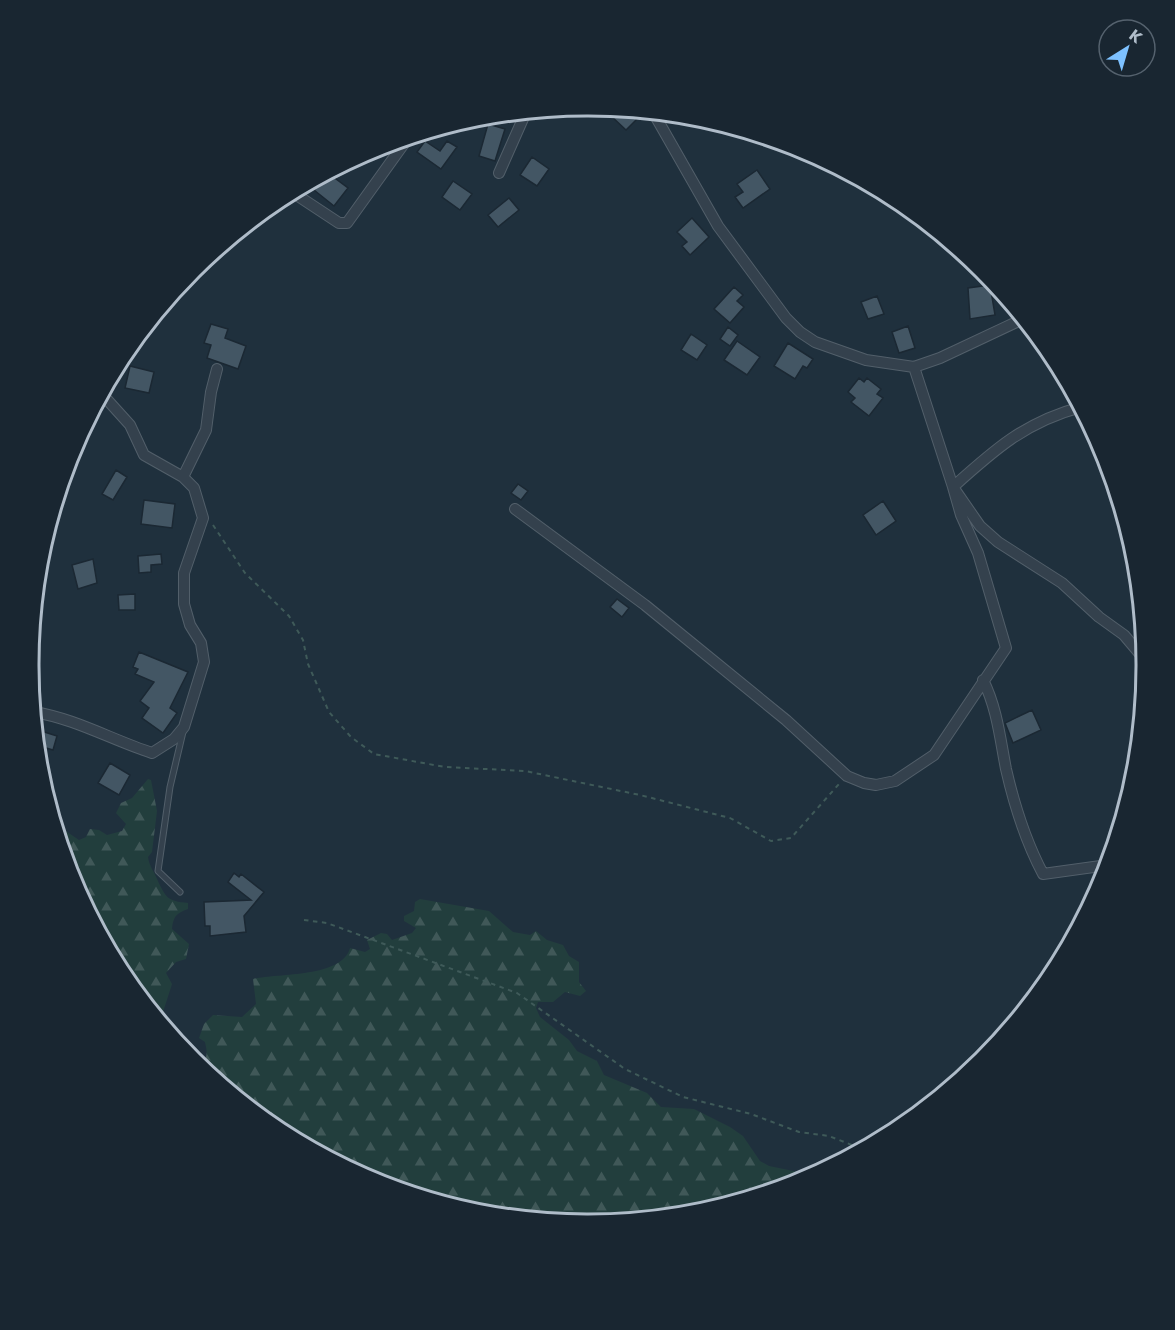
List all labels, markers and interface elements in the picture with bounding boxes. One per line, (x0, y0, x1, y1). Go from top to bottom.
north arrow (1097, 18, 1157, 78)
text: K (1124, 24, 1147, 49)

